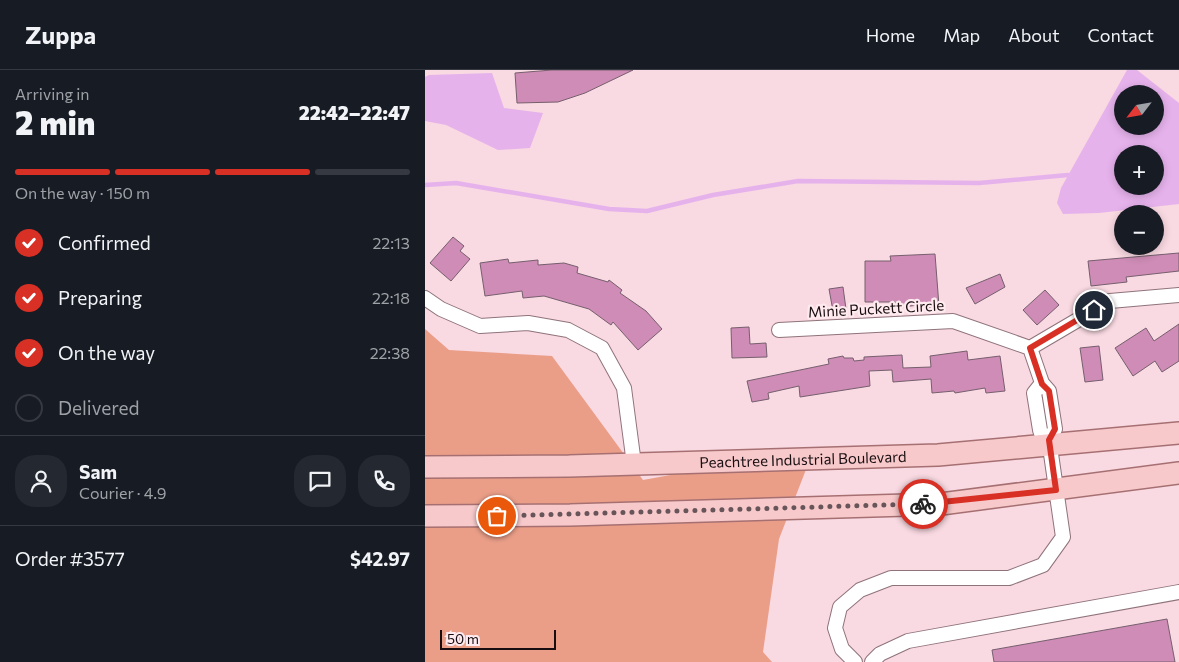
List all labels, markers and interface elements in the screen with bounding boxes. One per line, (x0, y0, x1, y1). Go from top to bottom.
text: Zuppa (25, 20, 96, 49)
text: Home (866, 24, 915, 46)
text: Map (943, 24, 980, 46)
text: About (1008, 24, 1060, 46)
text: Contact (1088, 24, 1154, 46)
text: Arriving in (15, 84, 89, 103)
north arrow (1114, 85, 1164, 135)
map controls (1114, 85, 1164, 255)
text: 22:42–22:47 (299, 101, 410, 124)
text: 2 min (15, 102, 95, 142)
button: + (1114, 145, 1164, 195)
text: On the way · 150 m (15, 183, 150, 202)
button: − (1114, 205, 1164, 255)
icon: check (15, 229, 43, 257)
text: Confirmed (58, 231, 151, 254)
text: 22:13 (373, 233, 410, 252)
icon: check (15, 284, 43, 312)
text: Preparing (58, 286, 142, 309)
text: 22:18 (372, 288, 410, 307)
pin (1073, 289, 1115, 331)
street label: Minie Puckett Circle (807, 295, 945, 321)
icon: home (1080, 296, 1108, 324)
icon: check (15, 339, 43, 367)
text: On the way (58, 341, 155, 364)
text: 22:38 (370, 343, 410, 362)
text: Delivered (58, 396, 139, 419)
street label: Peachtree Industrial Boulevard (699, 447, 907, 471)
button: person (15, 455, 67, 507)
button: chat (294, 455, 346, 507)
button: phone (358, 455, 410, 507)
text: Sam (79, 460, 117, 483)
courier (898, 479, 948, 529)
text: Courier · 4.9 (79, 483, 166, 502)
icon: bike (909, 490, 937, 518)
pin (476, 495, 518, 537)
icon: bag (483, 502, 511, 530)
text: Order #3577 (15, 547, 125, 570)
text: $42.97 (350, 547, 410, 570)
scale bar (440, 627, 556, 650)
text: 50 m (447, 630, 479, 647)

